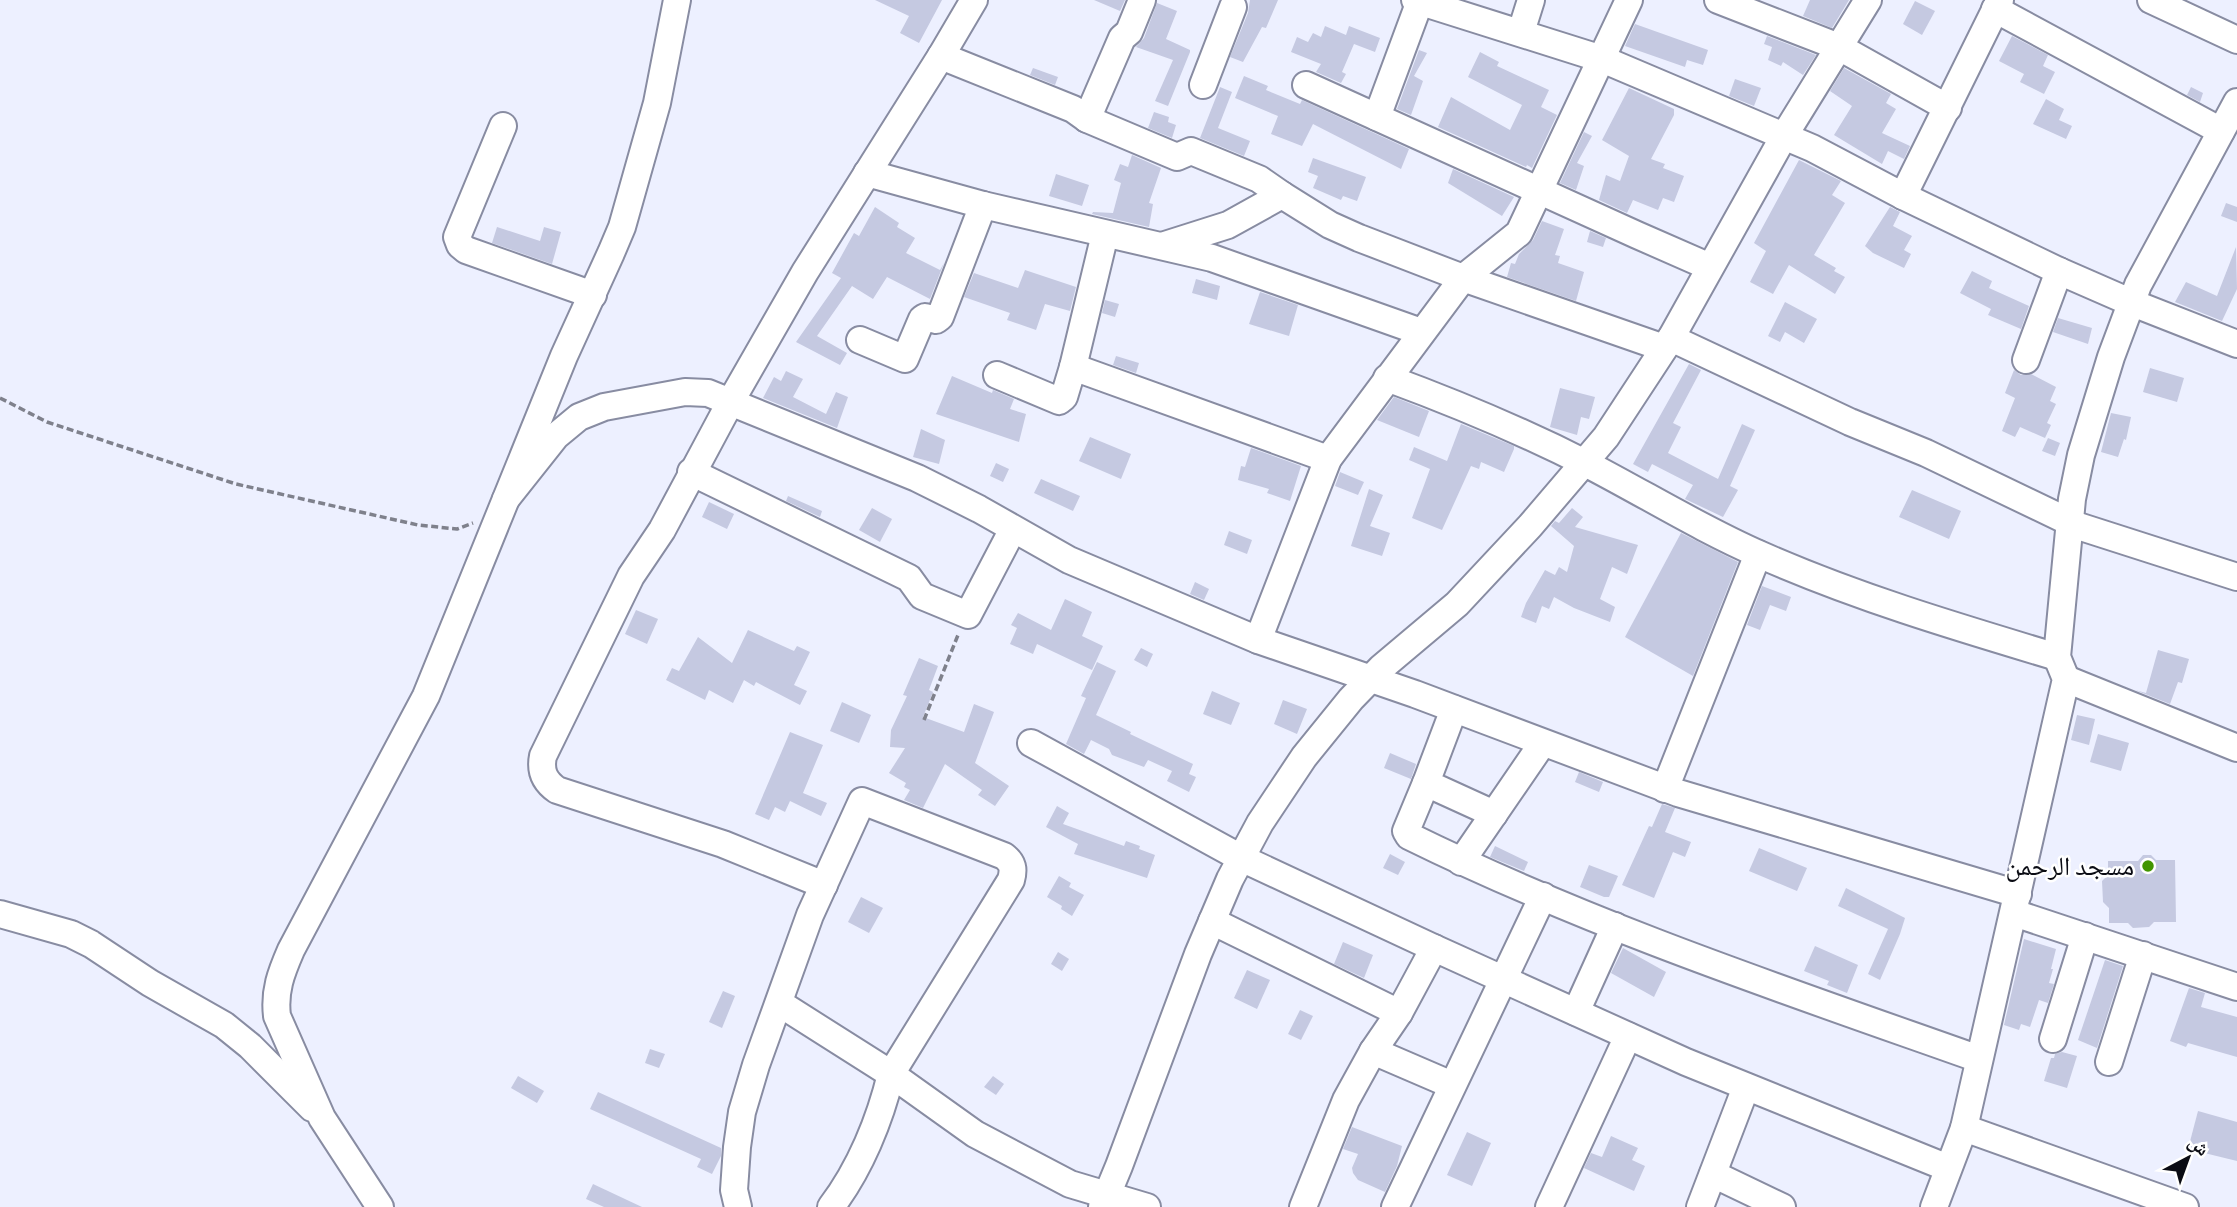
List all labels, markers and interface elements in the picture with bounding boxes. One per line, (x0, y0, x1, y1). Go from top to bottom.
place label: مسجد الرحمن (2006, 849, 2134, 882)
marker: مسجد الرحمن (2140, 858, 2156, 874)
north arrow (2153, 1123, 2223, 1193)
text: ش (2184, 1129, 2215, 1161)

